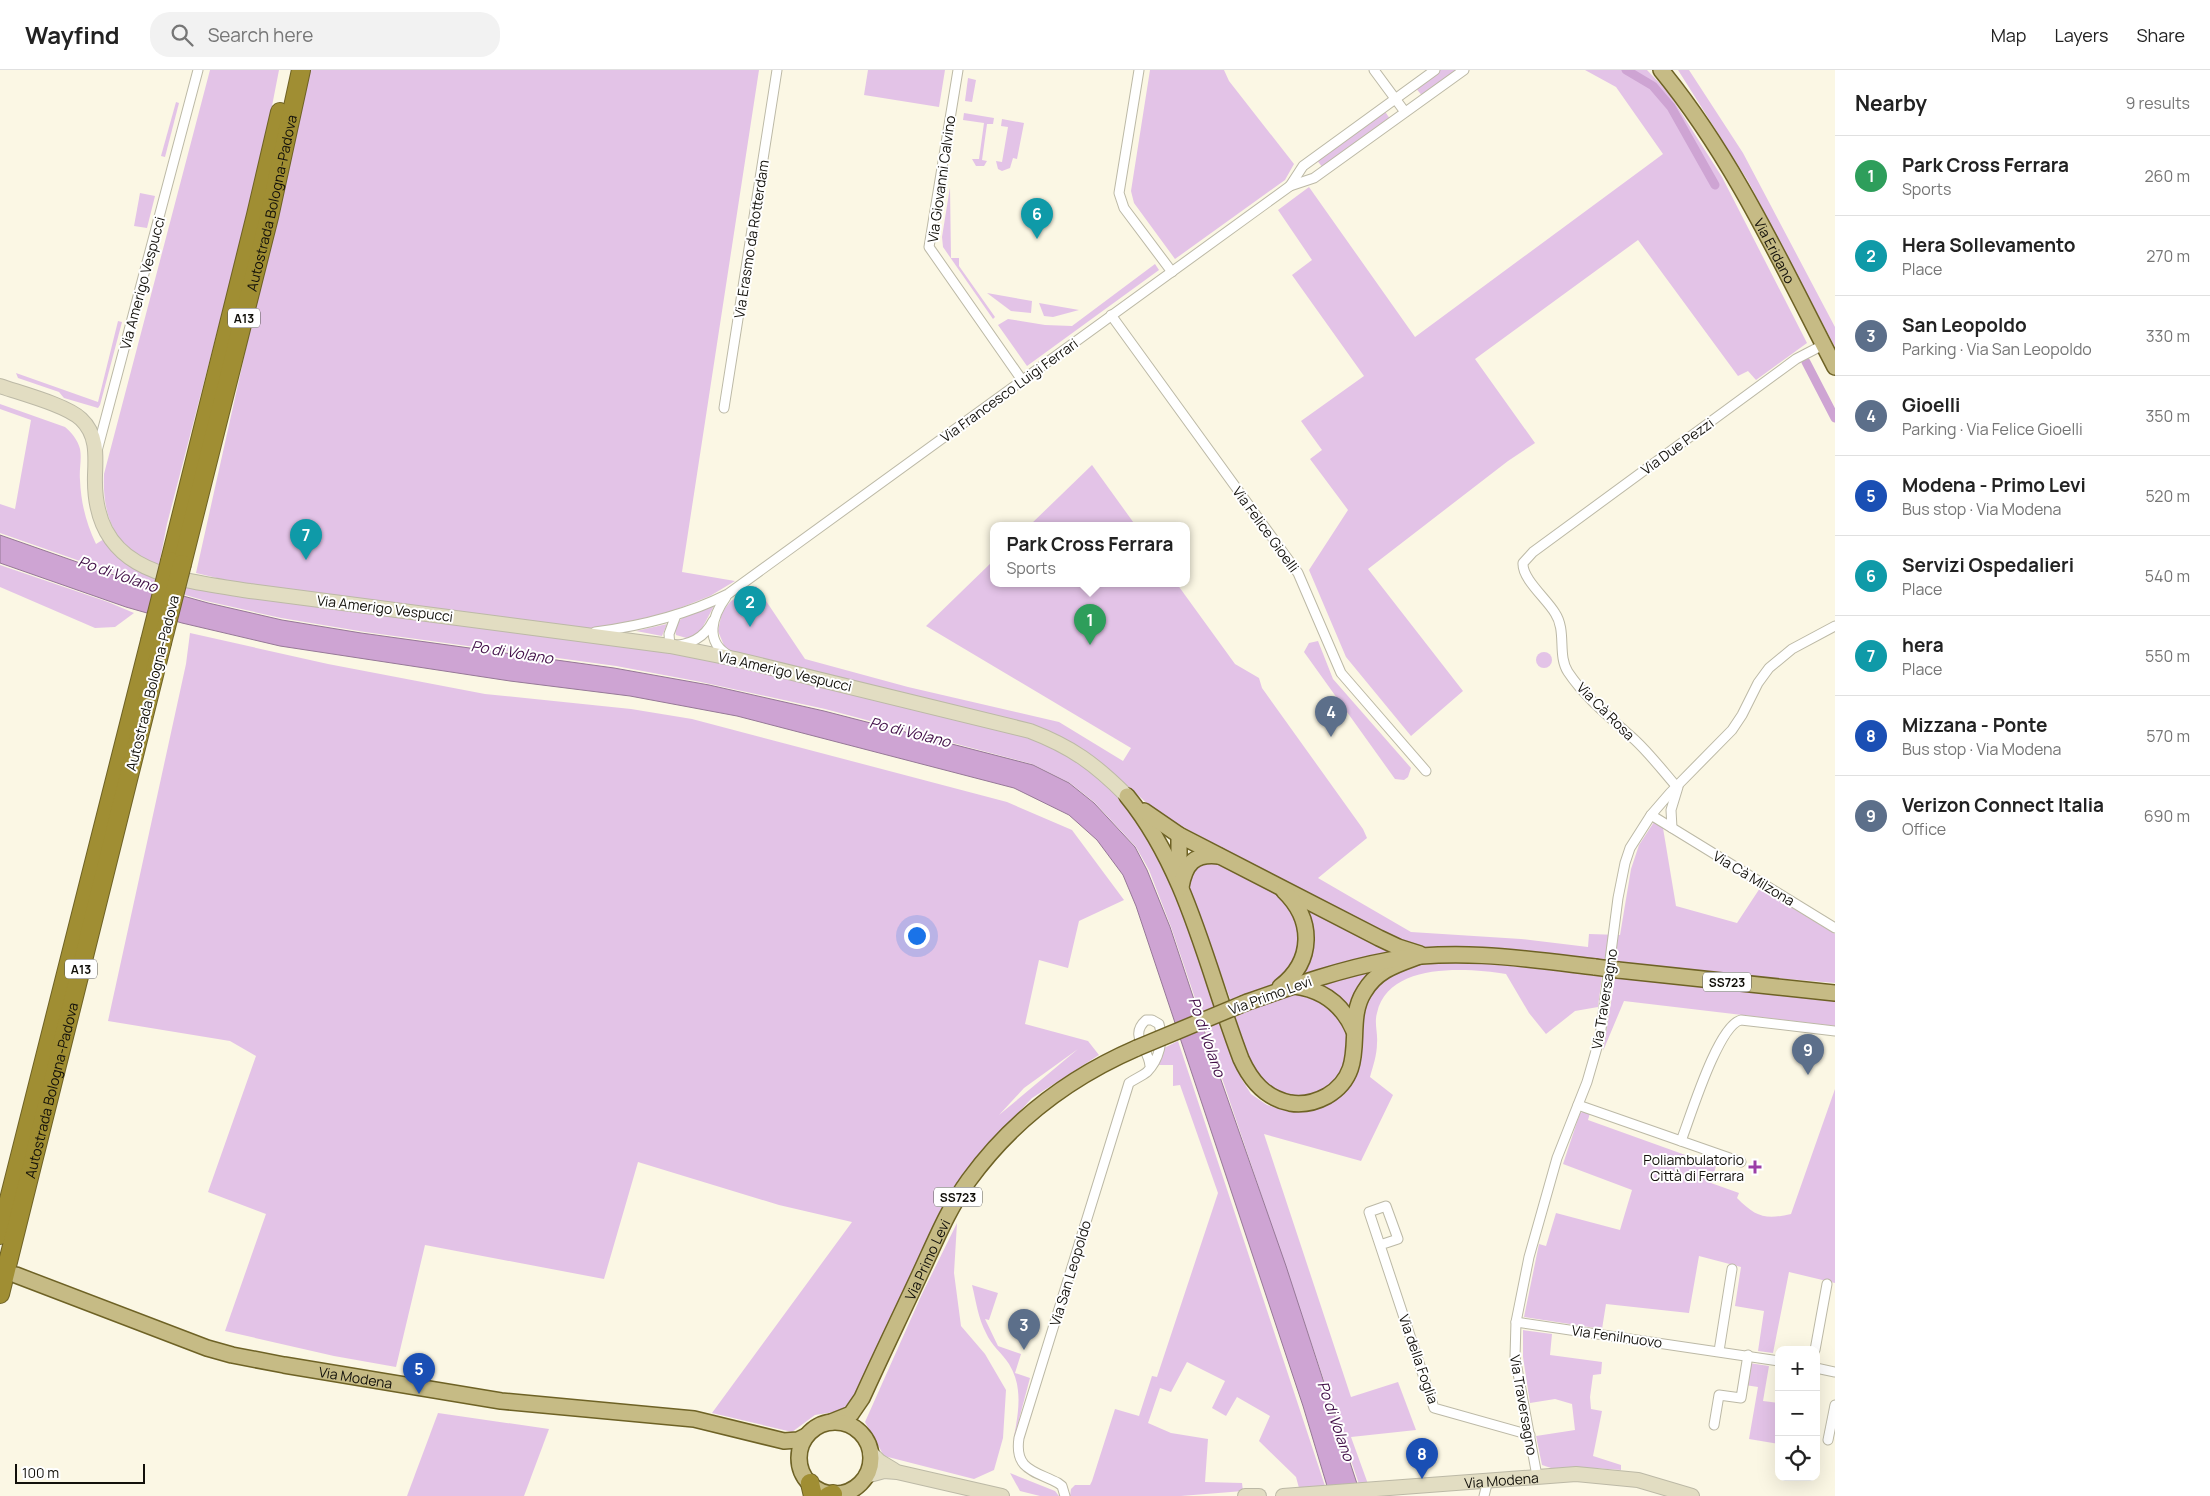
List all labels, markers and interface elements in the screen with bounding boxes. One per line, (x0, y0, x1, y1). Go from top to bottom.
search box (150, 12, 500, 57)
text: Wayfind (25, 18, 120, 51)
icon: search (168, 21, 196, 49)
text: Search here (208, 22, 313, 48)
text: Map (1991, 23, 2026, 47)
text: Layers (2054, 23, 2108, 47)
text: Share (2136, 23, 2185, 47)
text: Nearby (1855, 89, 1927, 117)
text: 9 results (2125, 92, 2190, 114)
street label: Autostrada Bologna-Padova (241, 113, 301, 293)
street label: Via Giovanni Calvino (923, 114, 959, 244)
text: Park Cross Ferrara (1902, 152, 2069, 178)
street label: Via Erasmo da Rotterdam (729, 158, 773, 320)
text: 1 (1867, 165, 1875, 187)
text: 260 m (2144, 165, 2190, 187)
text: Sports (1902, 178, 1951, 200)
pin: 6 (1021, 198, 1053, 239)
street label: Via Amerigo Vespucci (115, 215, 169, 351)
street label: Via Eridano (1750, 215, 1800, 286)
text: Hera Sollevamento (1902, 232, 2075, 258)
text: 2 (1866, 245, 1876, 267)
text: 270 m (2146, 245, 2190, 267)
text: Place (1902, 258, 1942, 280)
road number: A13 (228, 308, 260, 328)
text: San Leopoldo (1902, 312, 2027, 338)
text: 3 (1866, 325, 1876, 347)
text: 330 m (2146, 325, 2190, 347)
street label: Via Francesco Luigi Ferrari (936, 334, 1082, 446)
text: Parking · Via San Leopoldo (1902, 338, 2092, 360)
text: Gioelli (1902, 392, 1960, 418)
text: 4 (1866, 405, 1876, 427)
text: 350 m (2145, 405, 2190, 427)
street label: Via Due Pezzi (1637, 413, 1717, 479)
text: Parking · Via Felice Gioelli (1902, 418, 2083, 440)
text: Modena - Primo Levi (1902, 472, 2086, 498)
street label: Via Felice Gioelli (1228, 482, 1304, 576)
text: 5 (1866, 485, 1876, 507)
text: 520 m (2146, 485, 2190, 507)
text: Bus stop · Via Modena (1902, 498, 2061, 520)
pin: 7 (290, 519, 322, 560)
popup (990, 522, 1190, 587)
text: Park Cross Ferrara (1007, 531, 1174, 557)
water label: Po di Volano (75, 551, 162, 598)
text: Servizi Ospedalieri (1902, 552, 2074, 578)
text: Sports (1007, 557, 1056, 579)
text: 6 (1866, 565, 1876, 587)
text: 540 m (2145, 565, 2190, 587)
text: Place (1902, 578, 1942, 600)
pin: 2 (734, 586, 766, 627)
street label: Via Amerigo Vespucci (316, 590, 454, 626)
street label: Autostrada Bologna-Padova (121, 593, 183, 773)
pin: 1 (1074, 604, 1106, 645)
text: hera (1902, 632, 1944, 658)
water label: Po di Volano (469, 635, 556, 669)
text: 7 (1867, 645, 1875, 667)
text: 550 m (2145, 645, 2190, 667)
street label: Via Amerigo Vespucci (716, 646, 854, 696)
text: Place (1902, 658, 1942, 680)
street label: Via Cà Rosa (1573, 678, 1639, 744)
pin: 4 (1315, 696, 1347, 737)
water label: Po di Volano (867, 712, 954, 752)
text: Mizzana - Ponte (1902, 712, 2047, 738)
text: 8 (1866, 725, 1876, 747)
text: 570 m (2146, 725, 2190, 747)
text: Bus stop · Via Modena (1902, 738, 2061, 760)
text: Verizon Connect Italia (1902, 792, 2104, 818)
text: 9 (1866, 805, 1876, 827)
text: 690 m (2144, 805, 2190, 827)
text: Office (1902, 818, 1946, 840)
street label: Via Cà Milzona (1710, 846, 1798, 910)
your location (904, 923, 930, 949)
street label: Via Traversagno (1587, 947, 1621, 1051)
road number: A13 (65, 960, 97, 979)
street label: Via Primo Levi (1226, 971, 1314, 1019)
road number: SS723 (1703, 972, 1751, 992)
water label: Po di Volano (1184, 994, 1231, 1081)
street label: Autostrada Bologna-Padova (20, 1000, 82, 1180)
pin: 9 (1792, 1034, 1824, 1075)
place label: Poliambulatorio Città di Ferrara (1643, 1150, 1744, 1185)
marker: Poliambulatorio Città di Ferrara (1748, 1160, 1762, 1174)
road number: SS723 (934, 1188, 982, 1206)
street label: Via Primo Levi (900, 1216, 954, 1303)
street label: Via San Leopoldo (1045, 1218, 1095, 1328)
pin: 3 (1008, 1309, 1040, 1350)
street label: Via della Foglia (1395, 1312, 1443, 1406)
street label: Via Fenilnuovo (1570, 1320, 1664, 1352)
map controls (1775, 1346, 1820, 1481)
button: + (1775, 1346, 1820, 1391)
pin: 5 (403, 1353, 435, 1394)
street label: Via Traversagno (1506, 1353, 1542, 1457)
street label: Via Modena (317, 1361, 394, 1392)
water label: Po di Volano (1313, 1378, 1360, 1465)
button: − (1775, 1391, 1820, 1436)
button: locate (1775, 1436, 1820, 1481)
pin: 8 (1406, 1438, 1438, 1479)
scale bar (15, 1461, 145, 1484)
text: 100 m (22, 1463, 59, 1482)
street label: Via Modena (1464, 1467, 1539, 1492)

